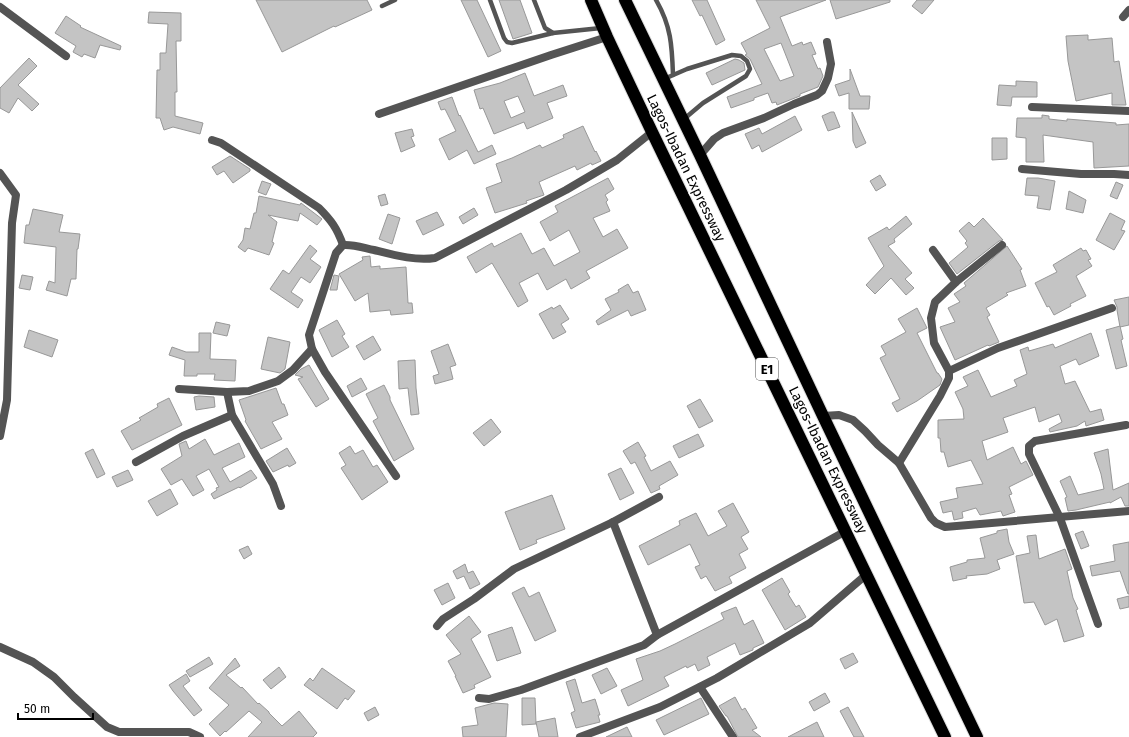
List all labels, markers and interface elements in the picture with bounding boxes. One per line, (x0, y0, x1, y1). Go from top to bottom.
street label: Lagos-Ibadan Expressway (643, 92, 729, 244)
road number: E1 (756, 358, 778, 380)
street label: Lagos-Ibadan Expressway (785, 384, 871, 536)
scale bar (18, 695, 93, 721)
text: 50 m (24, 702, 50, 716)

